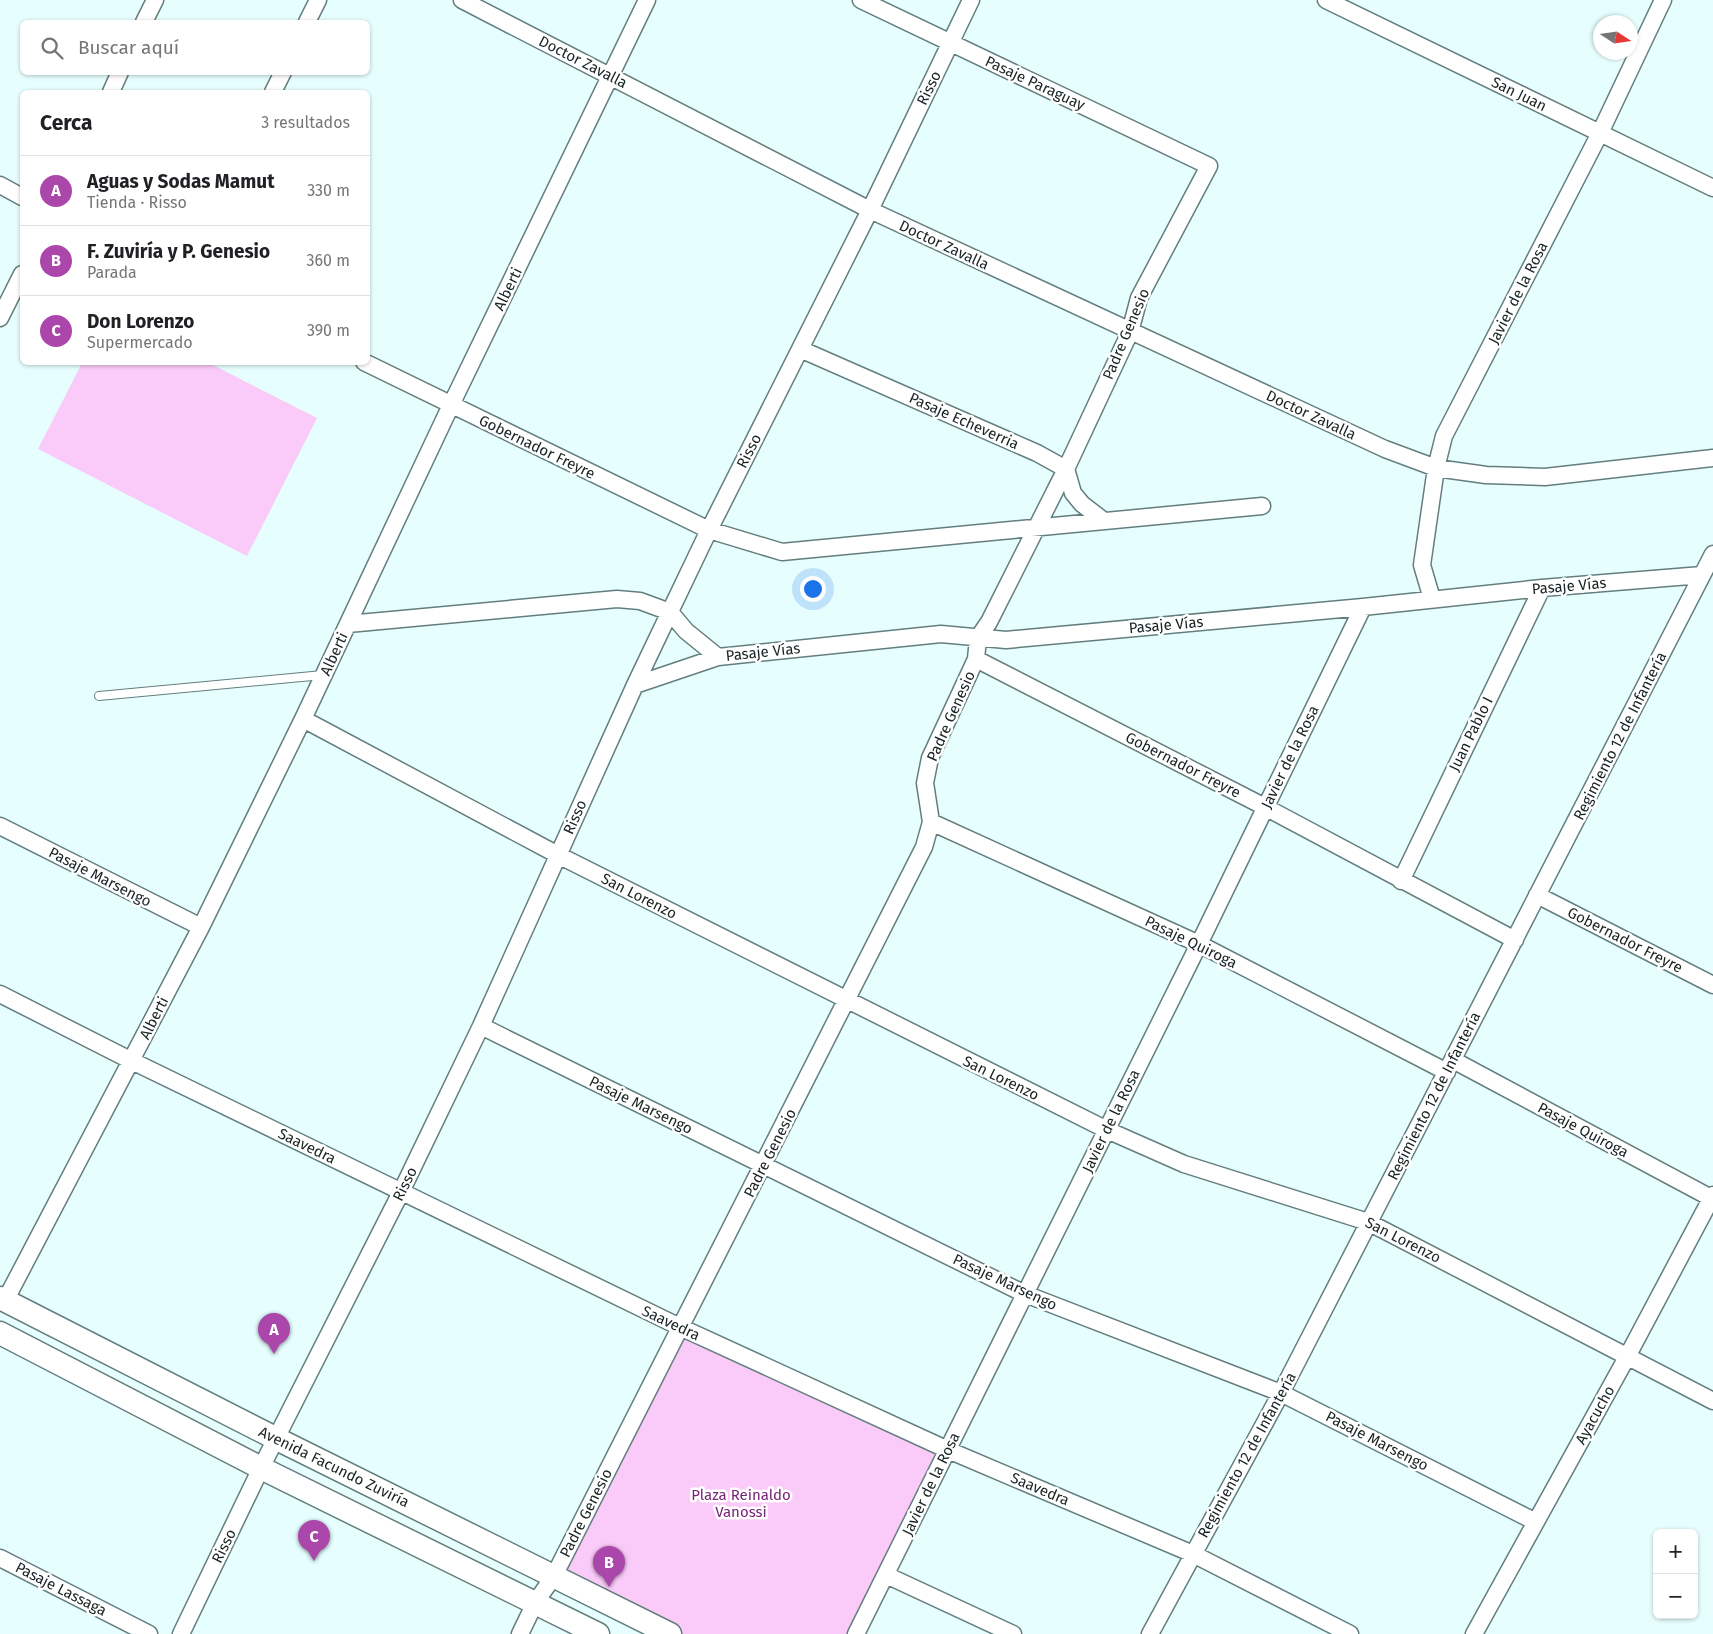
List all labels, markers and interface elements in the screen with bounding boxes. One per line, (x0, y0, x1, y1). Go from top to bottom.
north arrow (1593, 15, 1638, 60)
search box (20, 20, 370, 75)
street label: Doctor Zavalla (536, 32, 630, 92)
icon: search (38, 34, 66, 62)
text: Buscar aquí (78, 36, 179, 59)
street label: Pasaje Paraguay (982, 52, 1088, 114)
street label: Risso (913, 68, 945, 108)
street label: San Juan (1488, 73, 1550, 115)
text: Cerca (40, 110, 92, 136)
text: 3 resultados (261, 113, 350, 132)
text: Aguas y Sodas Mamut (87, 170, 274, 193)
text: A (51, 181, 61, 200)
text: 330 m (307, 181, 350, 200)
text: Tienda · Risso (87, 193, 187, 212)
street label: Doctor Zavalla (896, 216, 992, 274)
street label: Javier de la Rosa (1484, 239, 1552, 347)
text: F. Zuviría y P. Genesio (87, 240, 270, 263)
text: B (51, 251, 61, 270)
text: 360 m (307, 251, 350, 270)
text: Parada (87, 263, 137, 282)
street label: Alberti (490, 265, 526, 313)
street label: Padre Genesio (1099, 286, 1153, 382)
text: Don Lorenzo (87, 310, 194, 333)
text: C (51, 321, 61, 340)
text: 390 m (307, 321, 350, 340)
text: Supermercado (87, 333, 193, 352)
street label: Doctor Zavalla (1263, 386, 1359, 444)
street label: Pasaje Echeverria (906, 389, 1022, 453)
street label: Gobernador Freyre (476, 411, 598, 483)
street label: Risso (733, 431, 765, 471)
street label: Pasaje Vías (1531, 574, 1607, 598)
your location (800, 576, 826, 602)
street label: Pasaje Vías (1128, 613, 1204, 637)
street label: Alberti (316, 630, 352, 678)
street label: Pasaje Vías (725, 639, 801, 665)
street label: Regimiento 12 de Infantería (1570, 649, 1670, 823)
street label: Padre Genesio (923, 668, 979, 764)
street label: Juan Pablo I (1445, 694, 1497, 774)
street label: Javier de la Rosa (1257, 703, 1323, 811)
street label: Gobernador Freyre (1122, 728, 1244, 802)
street label: Risso (559, 797, 591, 837)
street label: Pasaje Marsengo (46, 843, 154, 911)
street label: San Lorenzo (598, 869, 680, 923)
street label: Gobernador Freyre (1564, 903, 1686, 977)
street label: Pasaje Quiroga (1142, 912, 1240, 972)
street label: Alberti (136, 994, 172, 1042)
street label: Regimiento 12 de Infantería (1384, 1009, 1484, 1183)
street label: San Lorenzo (960, 1052, 1042, 1104)
street label: Javier de la Rosa (1078, 1067, 1144, 1175)
street label: Pasaje Marsengo (586, 1072, 696, 1138)
street label: Pasaje Quiroga (1535, 1099, 1631, 1161)
street label: Padre Genesio (740, 1106, 800, 1200)
street label: Saavedra (275, 1124, 339, 1168)
street label: Risso (389, 1164, 421, 1204)
street label: San Lorenzo (1362, 1213, 1444, 1267)
street label: Pasaje Marsengo (950, 1250, 1060, 1314)
street label: Saavedra (639, 1302, 703, 1344)
pin: A (258, 1313, 290, 1354)
street label: Regimiento 12 de Infantería (1194, 1369, 1300, 1541)
street label: Ayacucho (1572, 1382, 1618, 1448)
street label: Pasaje Marsengo (1323, 1407, 1431, 1475)
street label: Avenida Facundo Zuviría (256, 1423, 412, 1511)
street label: Javier de la Rosa (898, 1430, 964, 1538)
street label: Padre Genesio (556, 1466, 616, 1560)
street label: Saavedra (1008, 1469, 1072, 1509)
park label: Plaza Reinaldo Vanossi (691, 1486, 791, 1521)
pin: C (298, 1520, 330, 1561)
street label: Risso (208, 1526, 240, 1566)
map controls (1653, 1529, 1698, 1619)
button: + (1653, 1529, 1698, 1574)
pin: B (593, 1546, 625, 1587)
street label: Pasaje Lassaga (12, 1558, 110, 1620)
button: − (1653, 1574, 1698, 1619)

